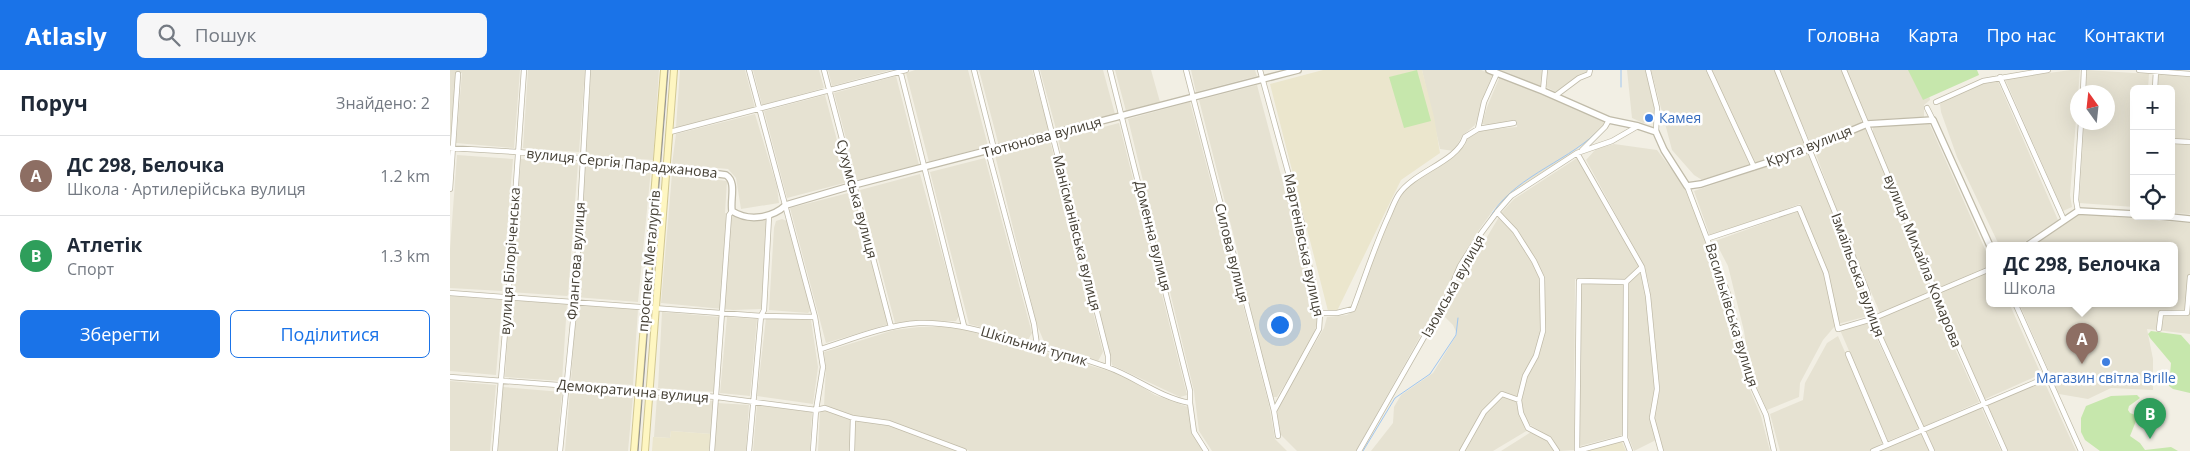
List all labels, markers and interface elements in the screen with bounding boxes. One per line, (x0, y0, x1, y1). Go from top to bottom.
search box (137, 13, 487, 58)
text: Atlasly (25, 19, 107, 52)
icon: search (155, 21, 183, 49)
text: Пошук (195, 22, 256, 48)
text: Головна (1807, 23, 1880, 47)
text: Карта (1908, 23, 1958, 47)
text: Про нас (1986, 23, 2056, 47)
text: Контакти (2084, 23, 2165, 47)
north arrow (2070, 85, 2115, 130)
map controls (2130, 85, 2175, 220)
button: + (2130, 85, 2175, 130)
text: Поруч (20, 89, 88, 117)
text: Знайдено: 2 (336, 92, 430, 114)
place label: Камея (1659, 108, 1701, 127)
street label: Тютюнова вулиця (980, 111, 1104, 162)
marker: Камея (1643, 112, 1655, 124)
street label: Крута вулиця (1763, 120, 1855, 171)
button: − (2130, 130, 2175, 175)
street label: Сухумська вулиця (832, 137, 883, 261)
street label: вулиця Сергія Параджанова (526, 143, 718, 182)
text: ДС 298, Белочка (67, 152, 225, 178)
street label: Манісманівська вулиця (1049, 153, 1106, 313)
text: A (30, 165, 42, 187)
text: 1.2 km (380, 165, 430, 187)
street label: Мартенівська вулиця (1280, 172, 1329, 318)
street label: вулиця Михайла Комарова (1880, 172, 1967, 350)
button: locate (2130, 175, 2175, 220)
text: Школа · Артилерійська вулиця (67, 178, 306, 200)
street label: Доменна вулиця (1131, 178, 1176, 293)
street label: вулиця Білоріченська (495, 187, 524, 335)
street label: проспект Металургів (633, 189, 664, 333)
street label: Флангова вулиця (562, 201, 589, 321)
street label: Силова вулиця (1211, 201, 1254, 305)
street label: Ізмаїльська вулиця (1827, 210, 1890, 339)
street label: Ізюмська вулиця (1416, 231, 1489, 341)
text: Атлетік (67, 232, 142, 258)
street label: Васильківська вулиця (1702, 241, 1763, 389)
popup (1986, 242, 2178, 307)
text: B (31, 245, 41, 267)
text: 1.3 km (380, 245, 430, 267)
text: ДС 298, Белочка (2003, 251, 2161, 277)
text: Спорт (67, 258, 114, 280)
text: Школа (2003, 277, 2056, 299)
button: Зберегти (20, 310, 220, 358)
button: Поділитися (230, 310, 430, 358)
your location (1267, 312, 1293, 338)
street label: Шкільний тупик (979, 321, 1090, 370)
pin: A (2066, 323, 2098, 364)
marker: Магазин світла Brille (2100, 356, 2112, 368)
place label: Магазин світла Brille (2036, 368, 2176, 387)
street label: Демократична вулиця (556, 374, 710, 407)
pin: B (2134, 398, 2166, 439)

